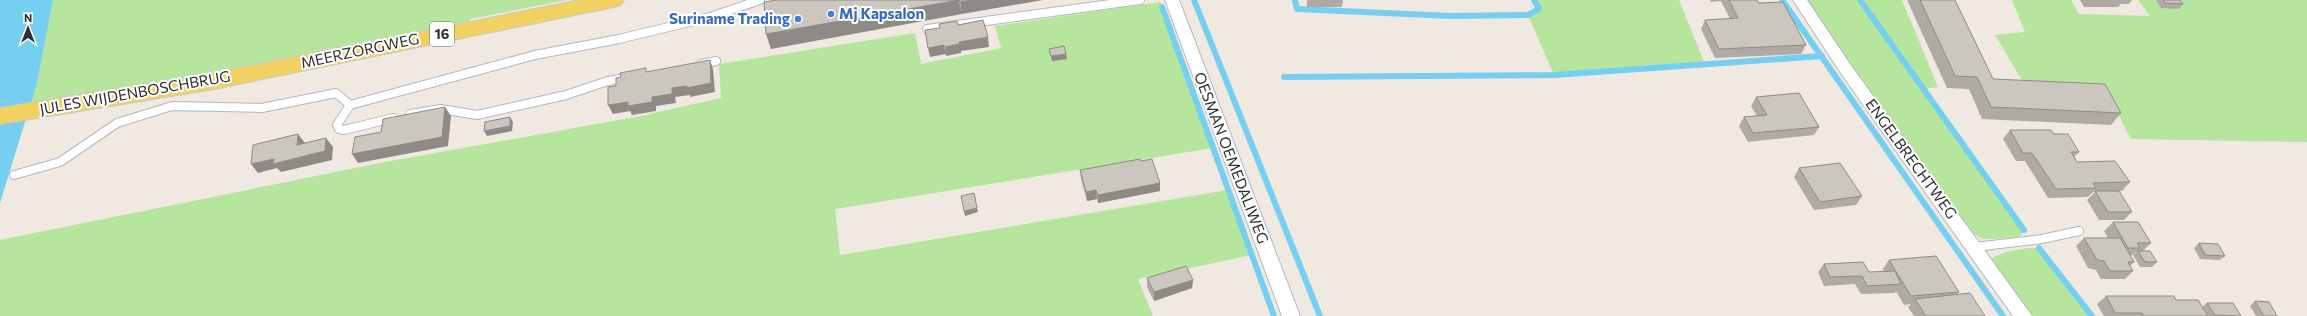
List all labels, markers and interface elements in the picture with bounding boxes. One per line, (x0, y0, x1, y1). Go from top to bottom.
place label: Mj Kapsalon (839, 4, 924, 22)
north arrow (8, 8, 48, 48)
place label: Suriname Trading (669, 9, 790, 27)
marker: Mj Kapsalon (826, 9, 836, 19)
text: N (24, 11, 32, 24)
marker: Suriname Trading (793, 14, 803, 24)
road number: 16 (430, 22, 454, 46)
street label: MEERZORGWEG (299, 29, 420, 71)
street label: JULES WIJDENBOSCHBRUG (38, 66, 232, 118)
street label: OESMAN OEMEDALIWEG (1191, 69, 1273, 246)
street label: ENGELBRECHTWEG (1862, 95, 1961, 222)

